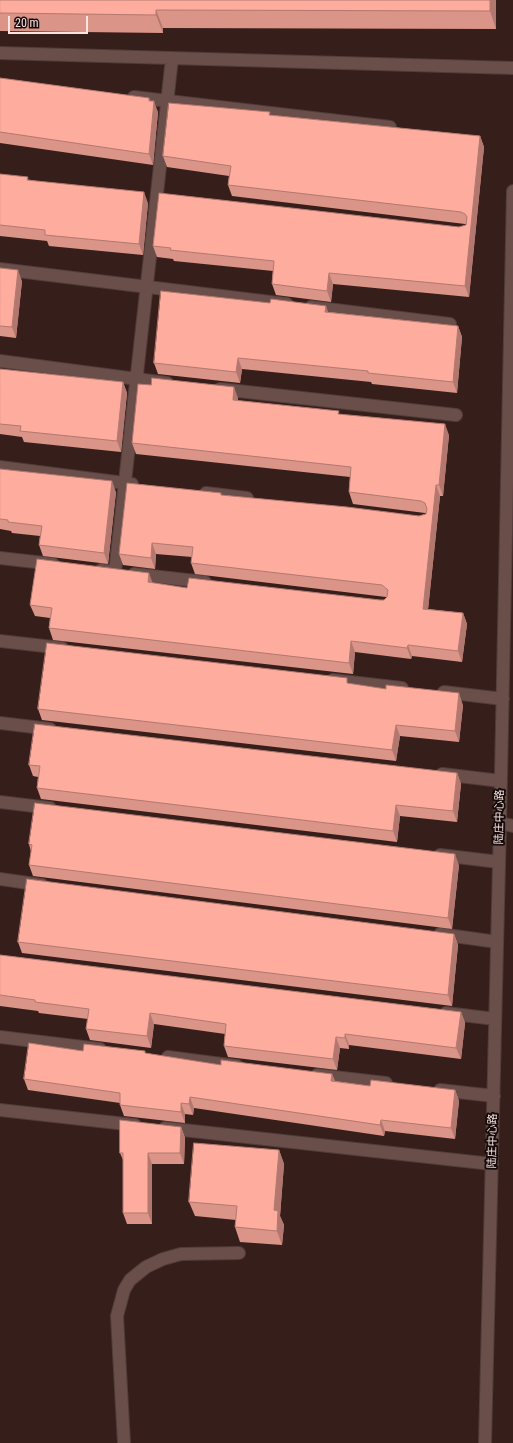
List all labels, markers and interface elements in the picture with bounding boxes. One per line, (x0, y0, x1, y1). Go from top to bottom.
scale bar (10, 8, 90, 34)
text: 20 m (15, 16, 39, 30)
street label: 陆庄中心路 (493, 789, 507, 845)
street label: 陆庄中心路 (486, 1113, 500, 1169)

